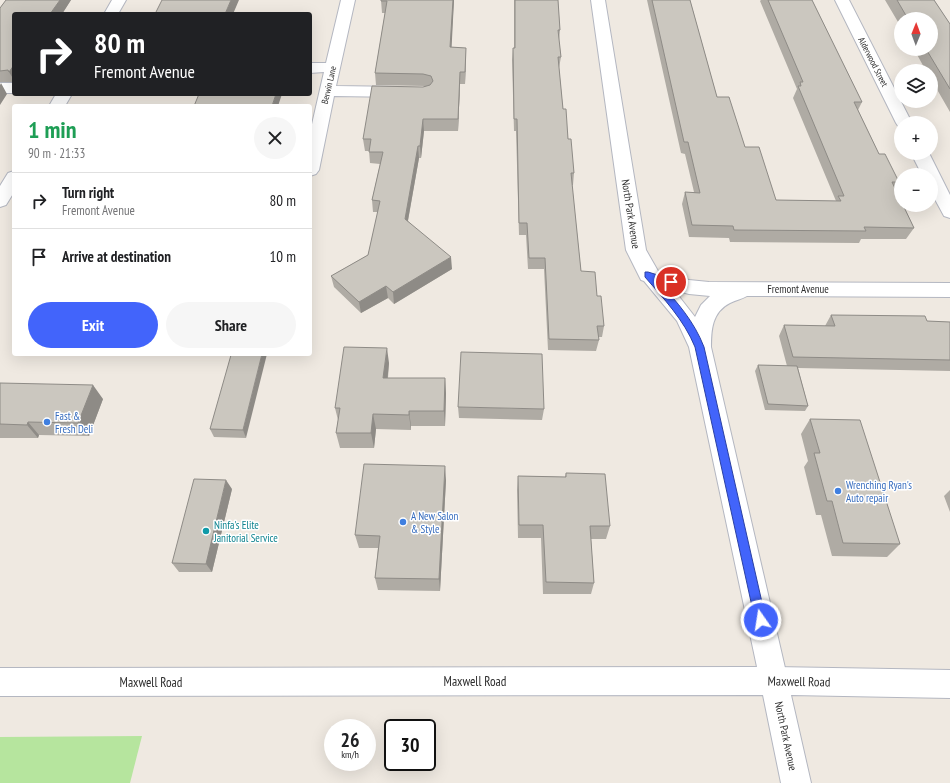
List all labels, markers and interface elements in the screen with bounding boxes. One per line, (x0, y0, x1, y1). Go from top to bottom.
north arrow (894, 12, 938, 56)
map controls (894, 12, 938, 212)
text: 80 m (94, 24, 145, 61)
icon: right (28, 28, 80, 80)
street label: Alderwood Street (856, 35, 891, 89)
text: Fremont Avenue (94, 60, 195, 83)
button: layers (894, 64, 938, 108)
street label: Berwin Lane (319, 65, 338, 105)
text: 1 min (28, 114, 76, 145)
button: + (894, 116, 938, 160)
button: close (254, 117, 296, 159)
text: 90 m · 21:33 (28, 145, 85, 162)
button: − (894, 168, 938, 212)
street label: North Park Avenue (619, 178, 643, 250)
text: Turn right (62, 183, 114, 202)
icon: right (28, 190, 50, 212)
text: 80 m (270, 191, 296, 210)
text: Fremont Avenue (62, 202, 135, 219)
icon: arrive (28, 246, 50, 268)
text: Arrive at destination (62, 247, 171, 266)
text: 10 m (270, 247, 296, 266)
pin (654, 265, 688, 299)
icon: arrive (660, 271, 682, 293)
street label: Fremont Avenue (767, 282, 829, 296)
button: Exit (28, 302, 158, 348)
button: Share (166, 302, 296, 348)
place label: Fast & Fresh Deli (55, 409, 93, 436)
marker: Fast & Fresh Deli (42, 417, 52, 427)
place label: Wrenching Ryan's Auto repair (846, 478, 912, 505)
marker: Wrenching Ryan's Auto repair (833, 486, 843, 496)
place label: A New Salon & Style (411, 509, 459, 536)
marker: A New Salon & Style (398, 517, 408, 527)
place label: Ninfa's Elite Janitorial Service (213, 518, 278, 545)
marker: Ninfa's Elite Janitorial Service (201, 526, 211, 536)
position arrow (740, 599, 782, 641)
street label: Maxwell Road (767, 672, 831, 691)
street label: Maxwell Road (444, 673, 506, 690)
street label: Maxwell Road (120, 674, 182, 691)
street label: North Park Avenue (772, 700, 800, 772)
speed limit sign: 30 (384, 719, 436, 771)
text: 26 (340, 727, 360, 753)
text: km/h (341, 748, 359, 761)

